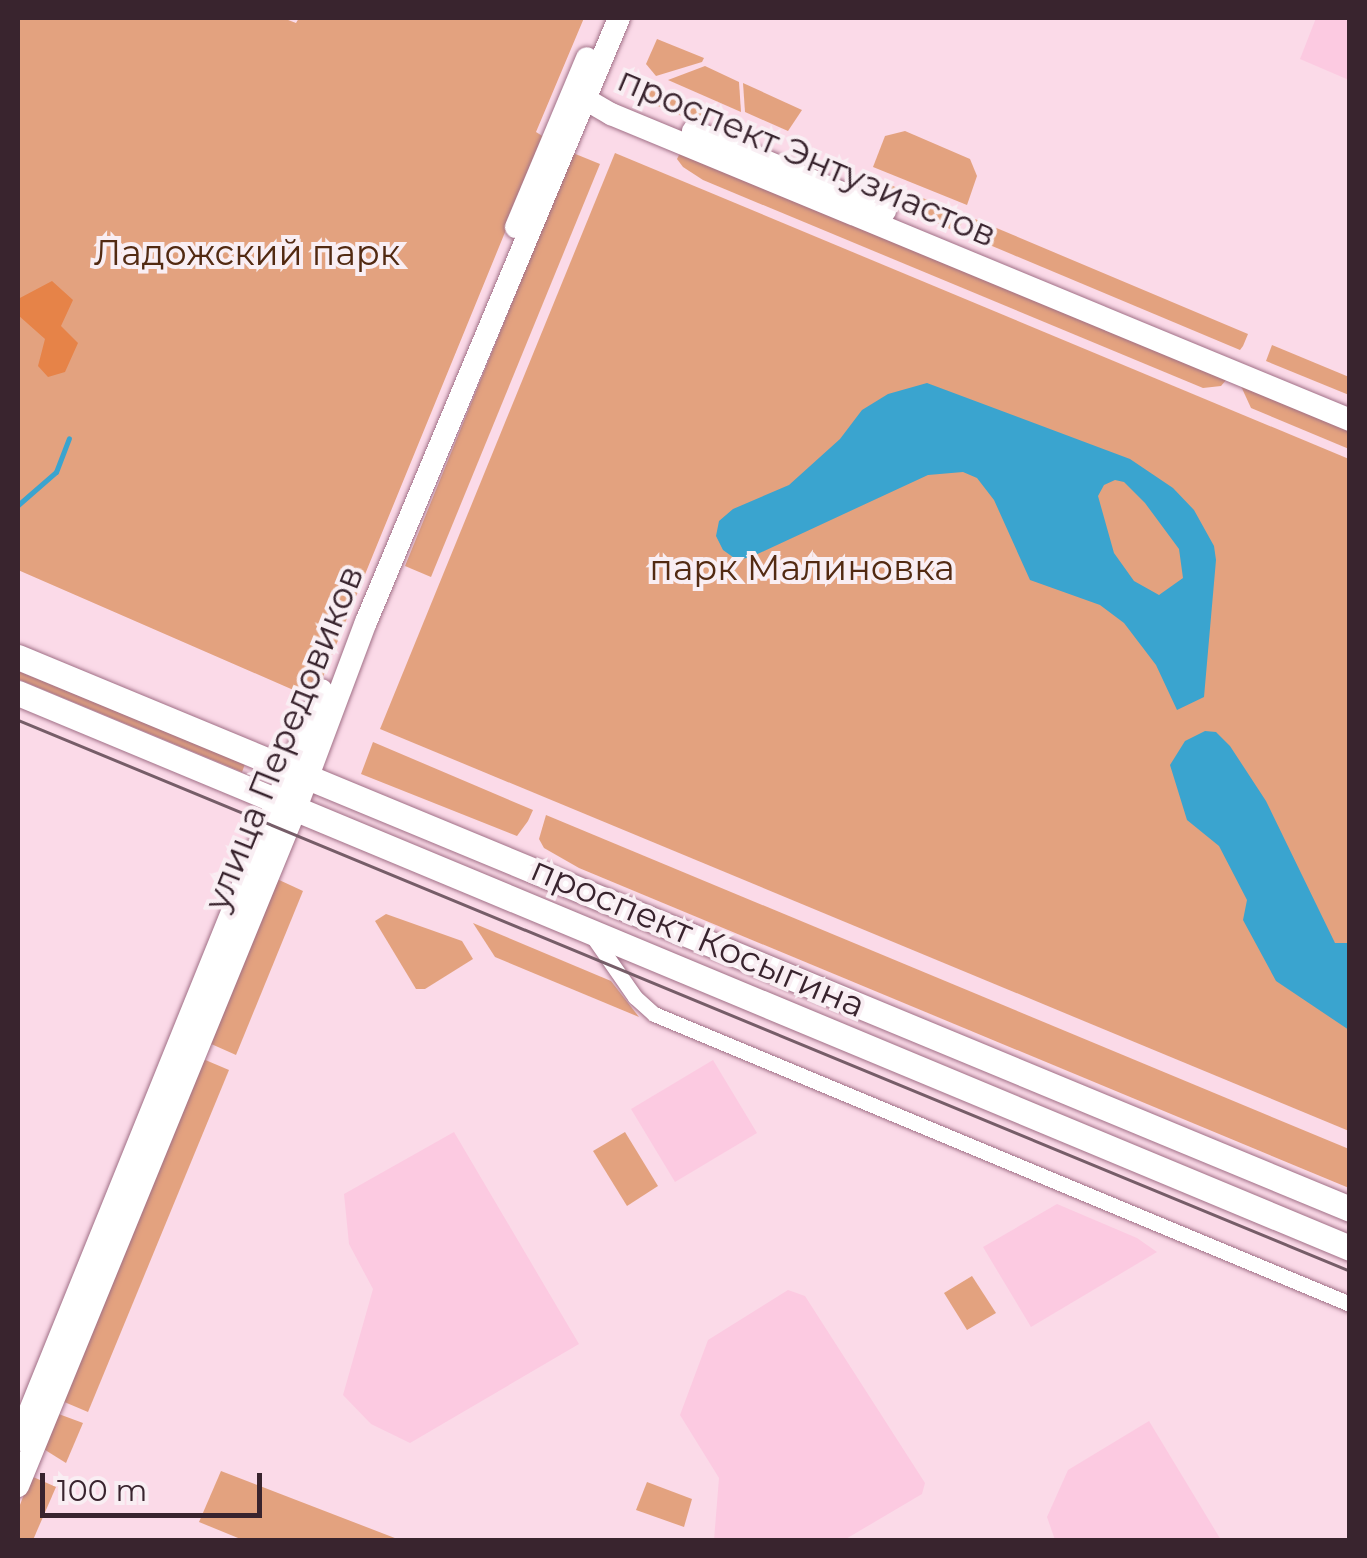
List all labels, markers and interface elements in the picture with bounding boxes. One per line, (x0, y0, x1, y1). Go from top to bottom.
street label: проспект Энтузиастов (612, 58, 1002, 256)
park label: Ладожский парк (94, 232, 400, 274)
park label: парк Малиновка (649, 547, 955, 589)
street label: улица Передовиков (196, 560, 372, 916)
street label: проспект Косыгина (525, 848, 871, 1026)
scale bar (45, 1453, 268, 1515)
text: 100 m (57, 1472, 147, 1509)

